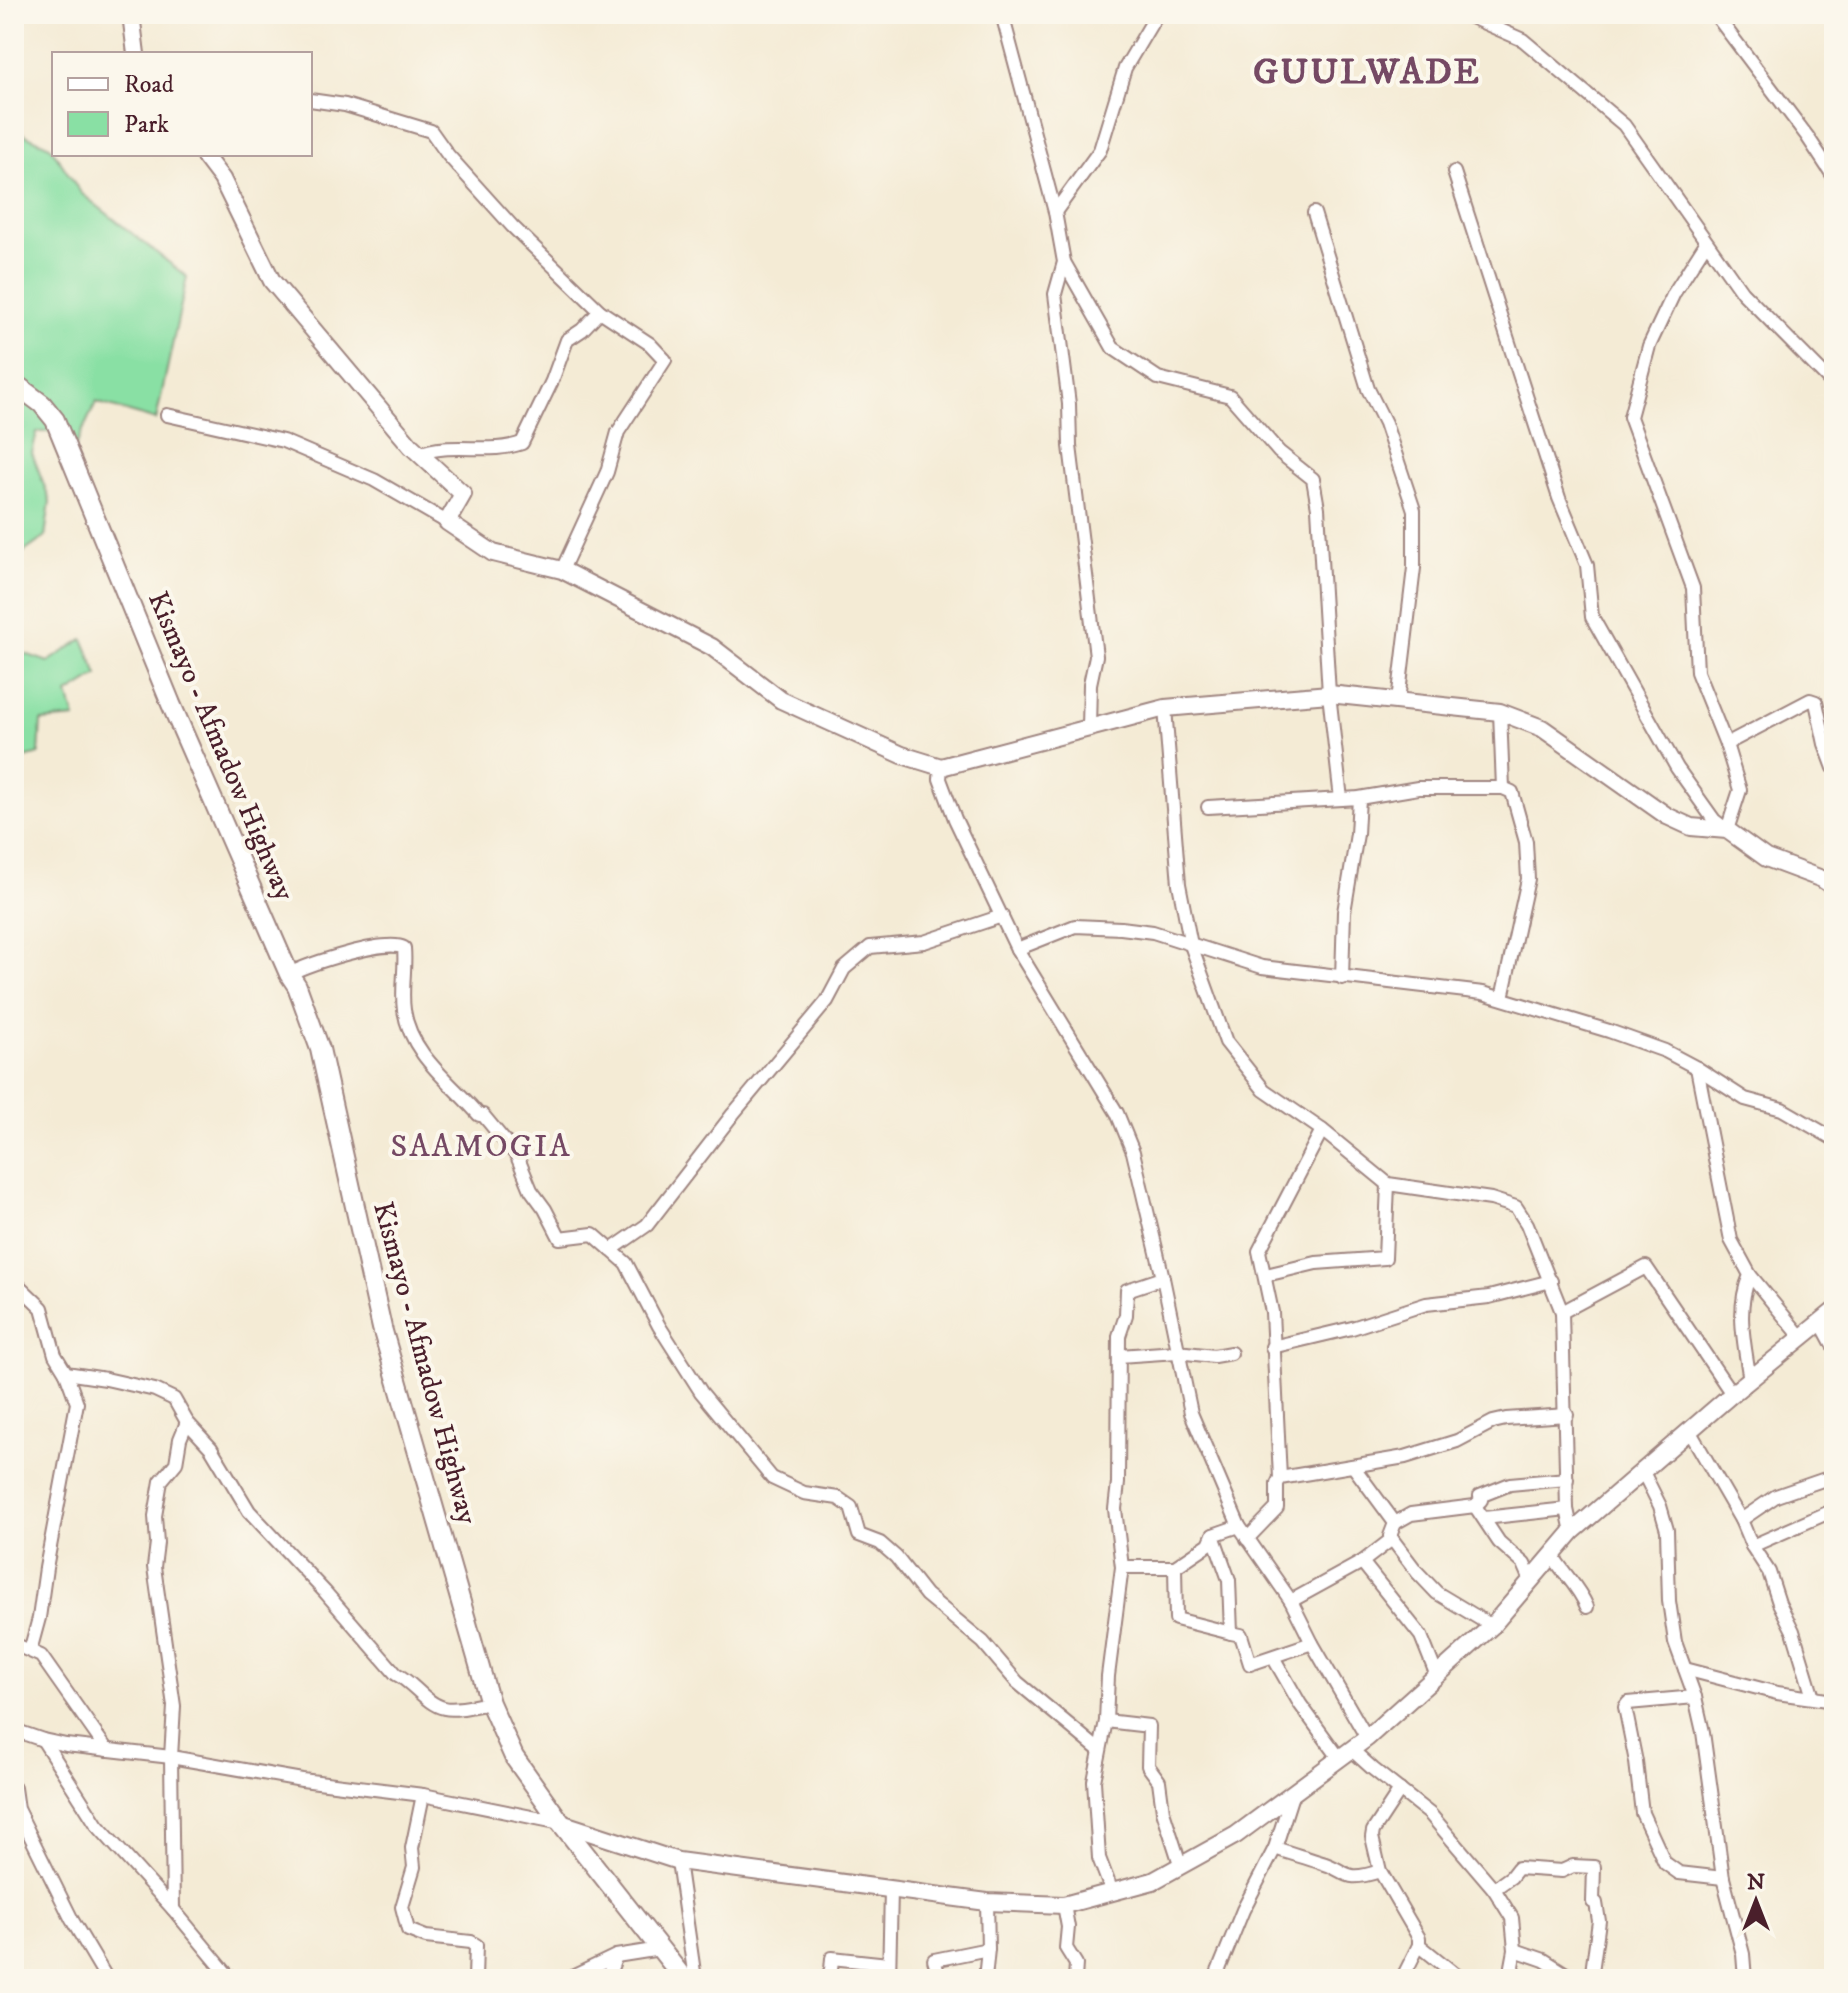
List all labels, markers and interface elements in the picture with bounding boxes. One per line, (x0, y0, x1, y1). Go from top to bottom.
district label: GUULWADE (1253, 50, 1481, 95)
legend (52, 52, 312, 156)
text: Road (124, 70, 174, 100)
text: Park (124, 110, 169, 140)
street label: Kismayo - Afmadow Highway (140, 586, 302, 906)
district label: SAAMOGIA (390, 1127, 572, 1167)
street label: Kismayo - Afmadow Highway (365, 1198, 485, 1529)
north arrow (1716, 1861, 1796, 1941)
text: N (1747, 1869, 1765, 1896)

